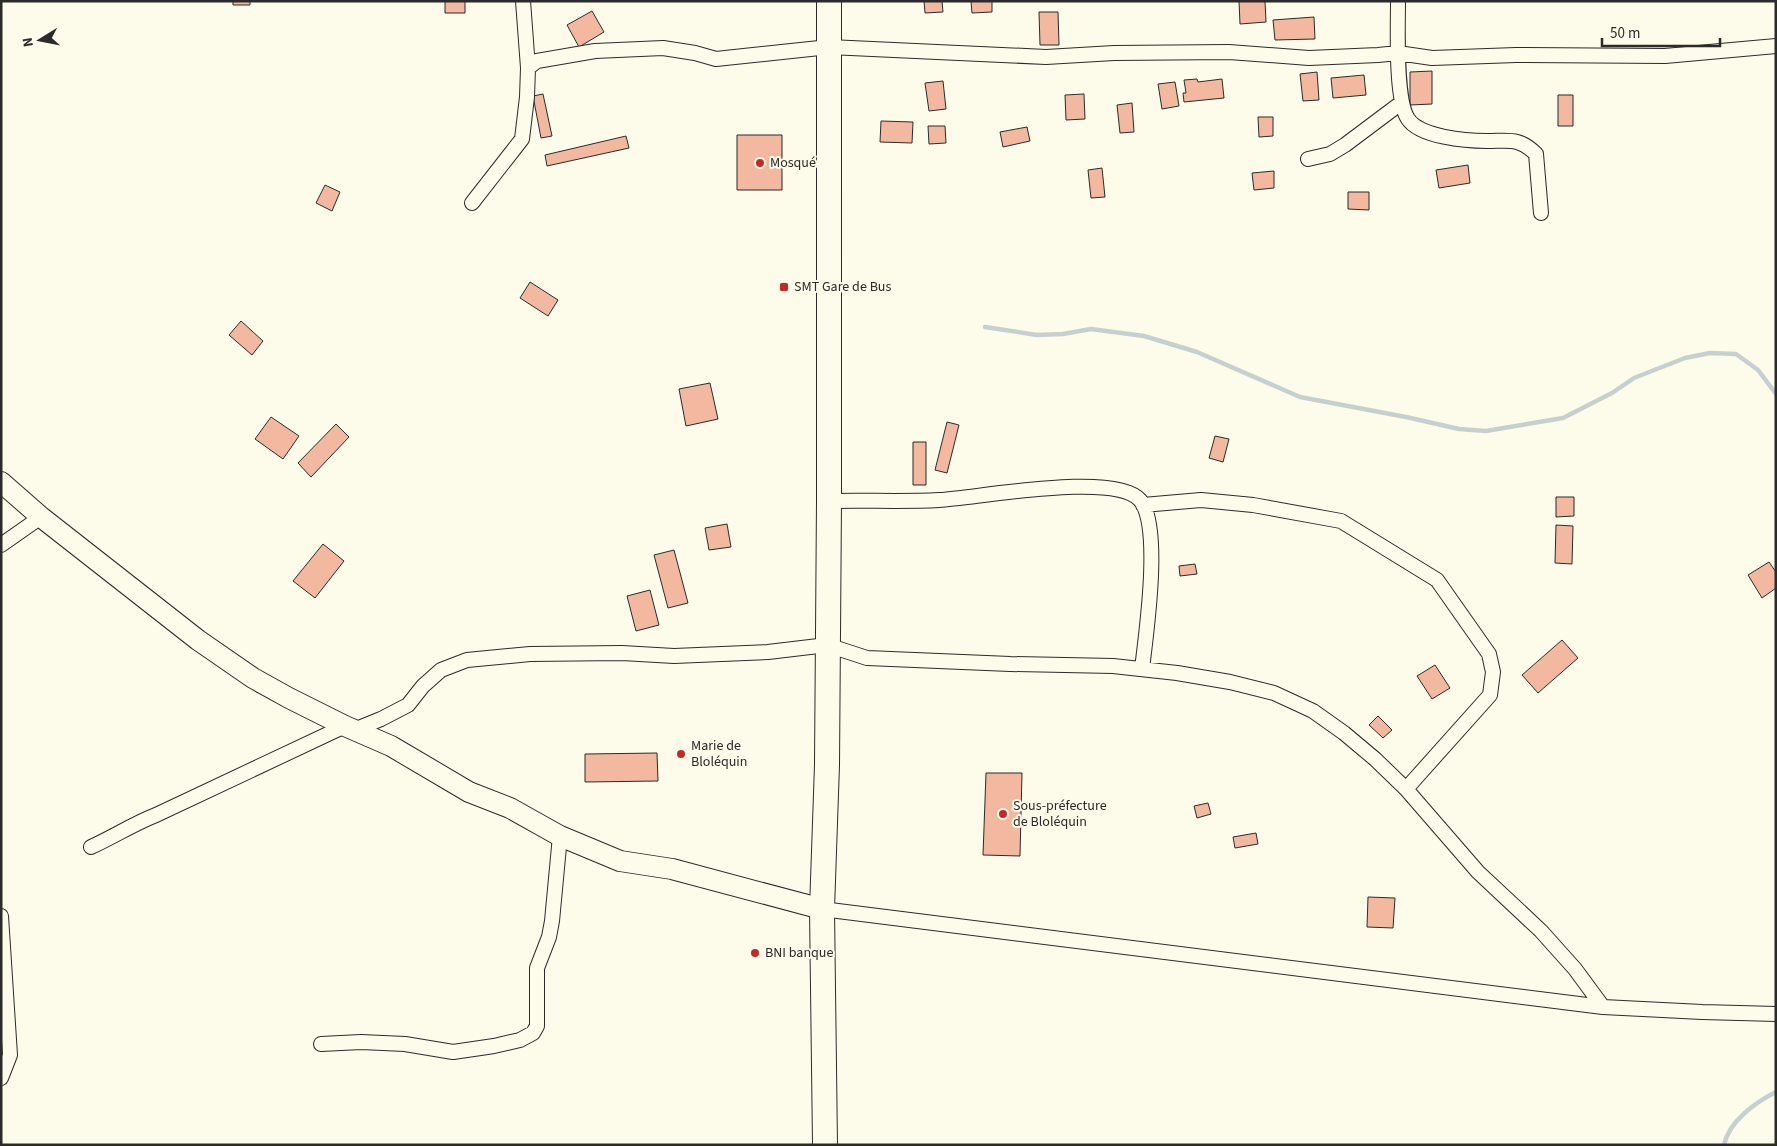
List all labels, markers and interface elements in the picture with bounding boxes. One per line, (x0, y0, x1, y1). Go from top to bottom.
north arrow (15, 15, 65, 65)
scale bar (1602, 15, 1720, 47)
text: 50 m (1610, 23, 1640, 44)
text: N (18, 36, 39, 48)
place label: Mosqué (770, 153, 816, 173)
marker: Mosqué (754, 157, 766, 169)
place label: SMT Gare de Bus (794, 277, 891, 297)
marker: SMT Gare de Bus (778, 281, 790, 293)
place label: Marie de Bloléquin (691, 736, 747, 772)
marker: Marie de Bloléquin (675, 748, 687, 760)
place label: Sous-préfecture de Bloléquin (1013, 796, 1107, 832)
marker: Sous-préfecture de Bloléquin (997, 808, 1009, 820)
place label: BNI banque (765, 943, 833, 963)
marker: BNI banque (749, 947, 761, 959)

